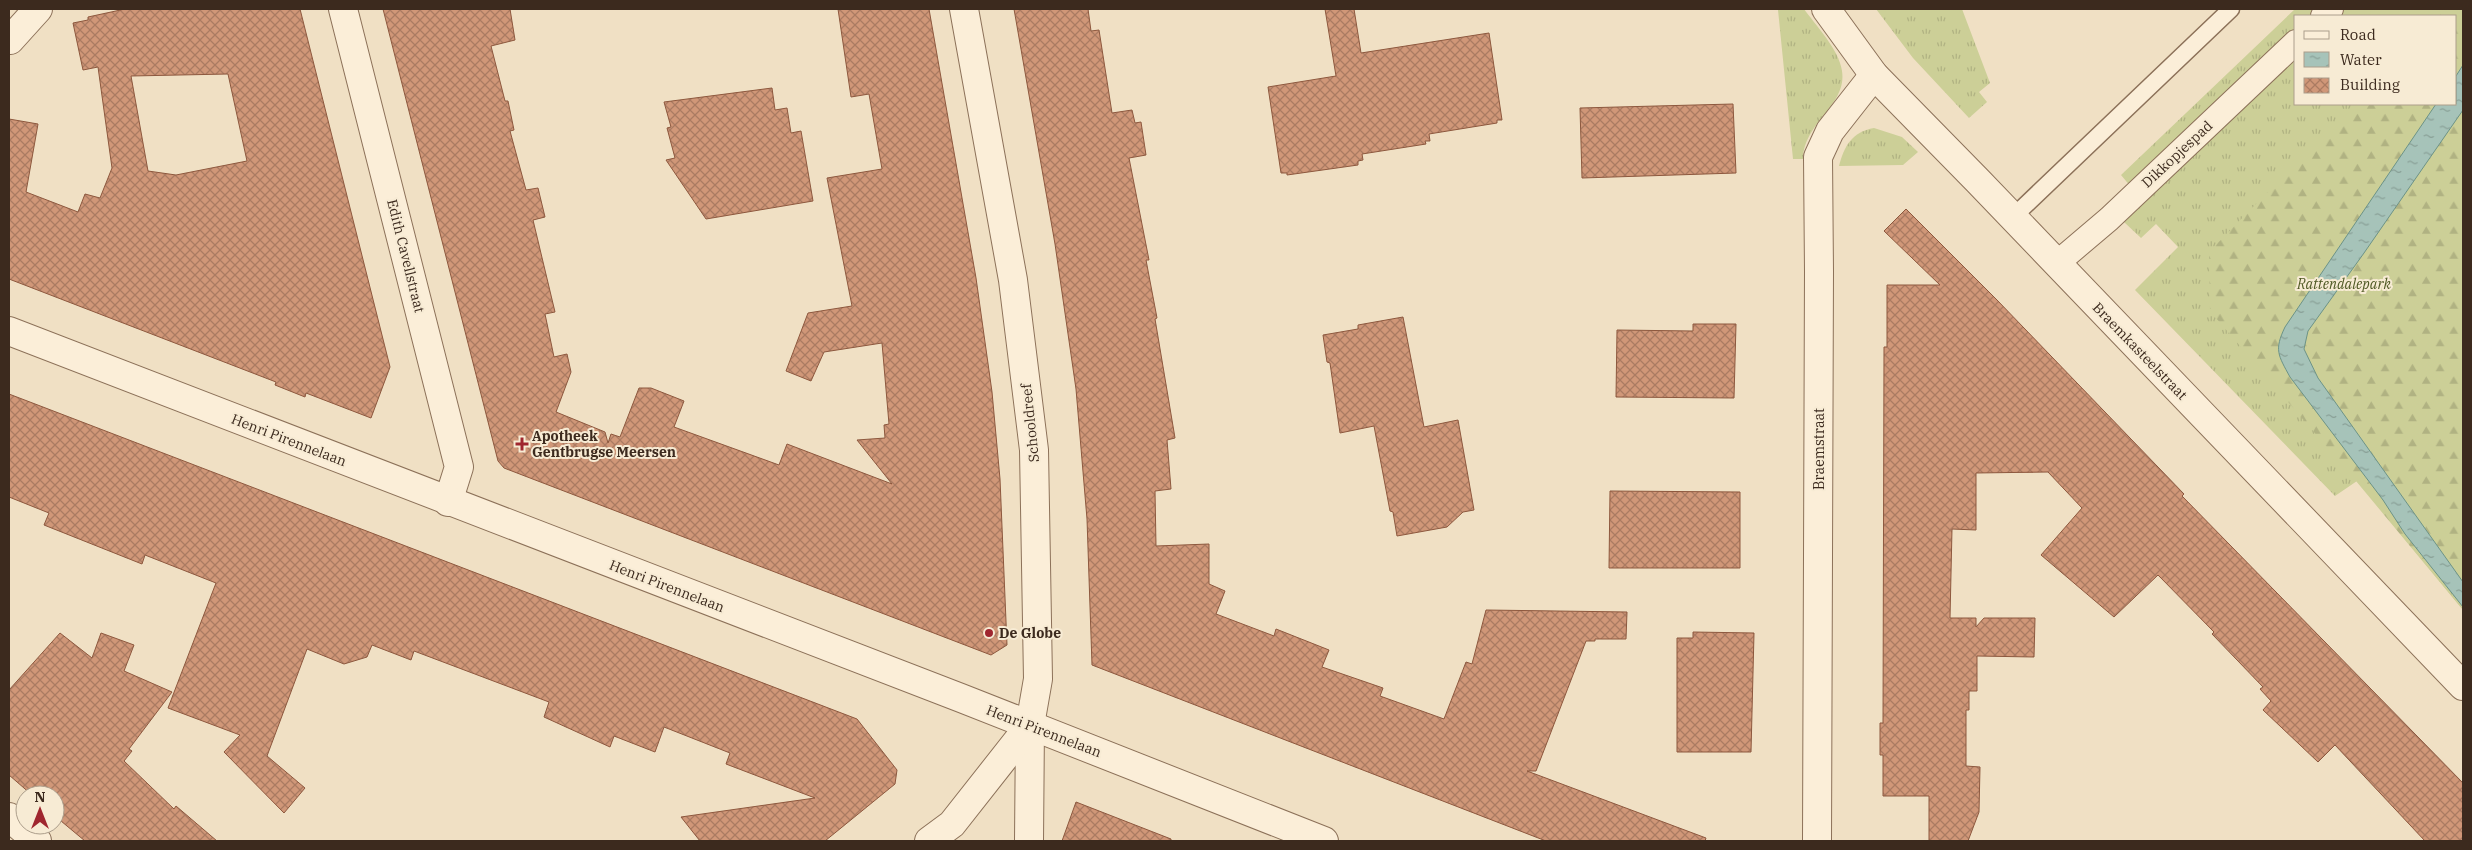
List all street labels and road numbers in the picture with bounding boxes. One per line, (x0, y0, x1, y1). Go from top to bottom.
street label: Dikkopjespad (2138, 116, 2217, 191)
street label: Edith Cavellstraat (383, 197, 429, 315)
street label: Braemkasteelstraat (2089, 298, 2191, 404)
street label: Schooldreef (1017, 382, 1043, 463)
street label: Braemstraat (1810, 408, 1828, 490)
street label: Henri Pirennelaan (229, 410, 349, 470)
street label: Henri Pirennelaan (607, 556, 727, 616)
street label: Henri Pirennelaan (984, 701, 1104, 761)

